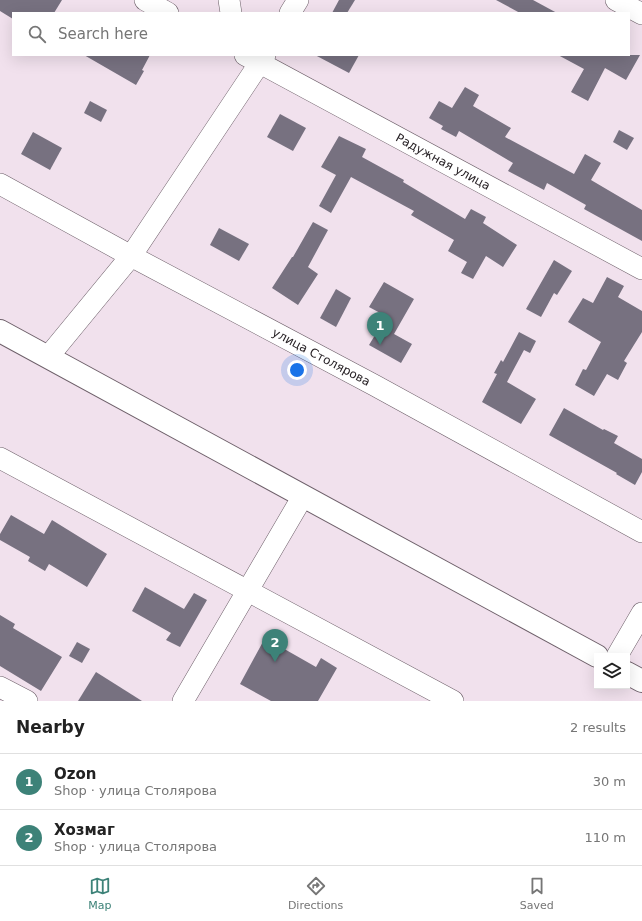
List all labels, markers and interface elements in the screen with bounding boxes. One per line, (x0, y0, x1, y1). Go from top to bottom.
search box (12, 12, 630, 56)
icon: search (26, 23, 48, 45)
text: Search here (58, 25, 148, 43)
street label: Радужная улица (393, 131, 493, 193)
pin: 1 (367, 312, 393, 345)
street label: улица Столярова (270, 325, 373, 389)
your location (287, 360, 307, 380)
pin: 2 (262, 629, 288, 662)
map controls (594, 653, 630, 689)
button: layers (594, 653, 630, 689)
text: Nearby (16, 717, 85, 737)
text: 2 results (570, 720, 626, 735)
text: Ozon (54, 765, 96, 783)
text: 1 (24, 774, 34, 789)
text: 30 m (593, 774, 626, 789)
text: Shop · улица Столярова (54, 783, 217, 798)
text: Хозмаг (54, 821, 115, 839)
text: 2 (24, 830, 34, 845)
text: 110 m (584, 830, 626, 845)
text: Shop · улица Столярова (54, 839, 217, 854)
tab: Map (88, 875, 111, 912)
tab: Directions (288, 875, 343, 912)
tab: Saved (520, 875, 554, 912)

